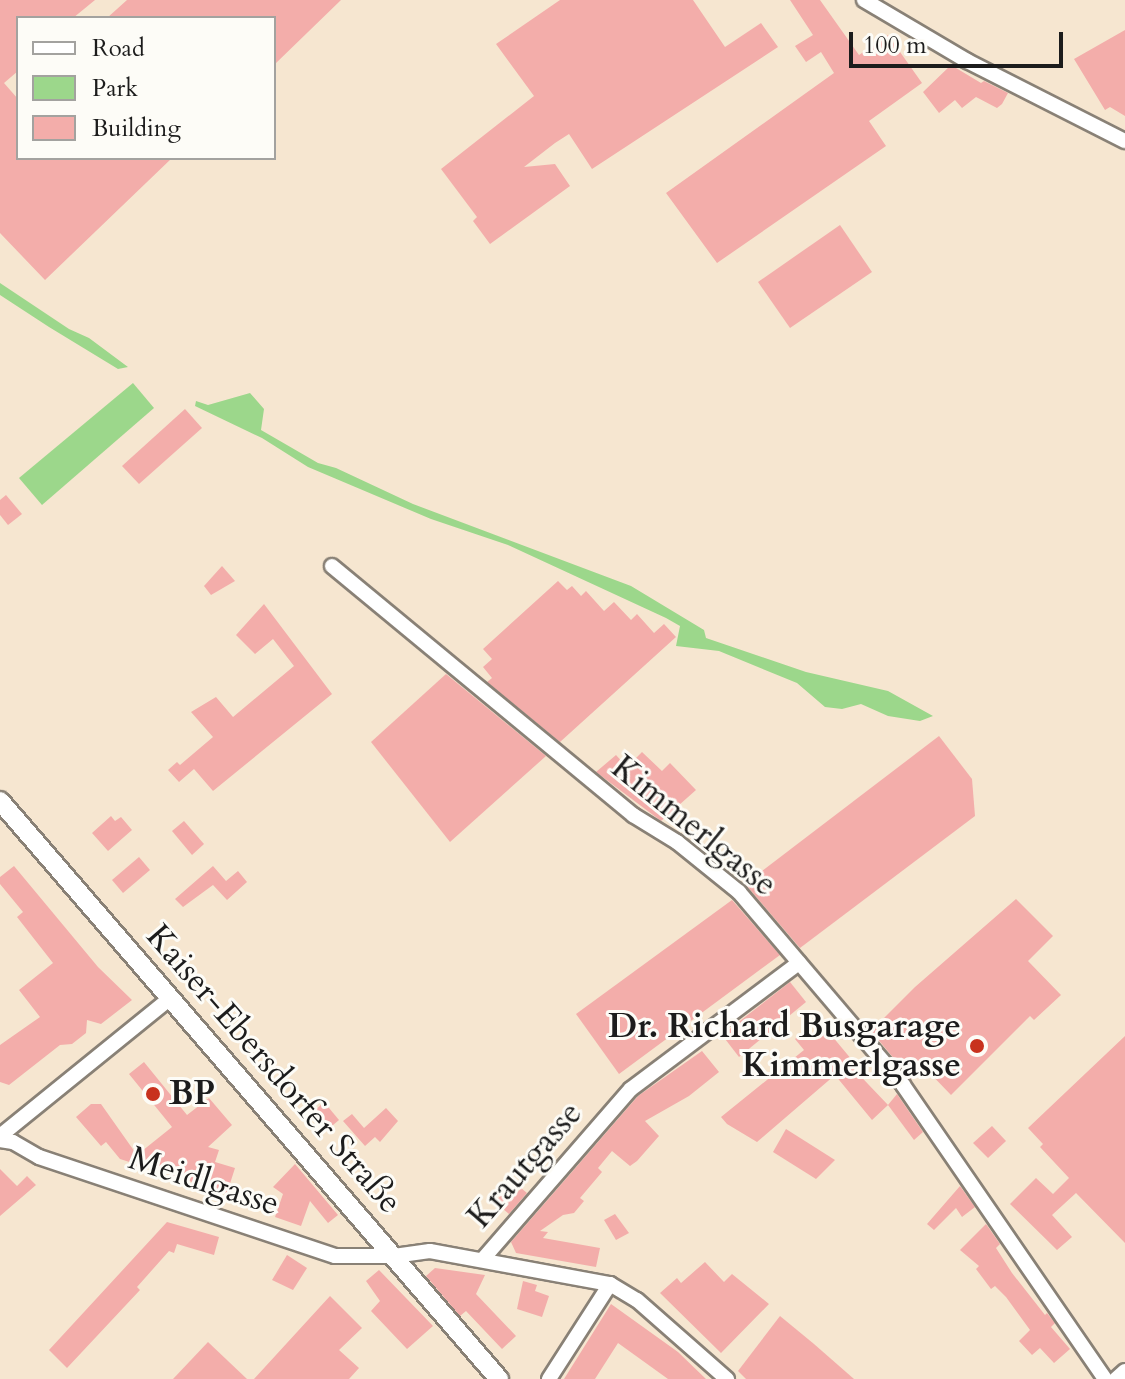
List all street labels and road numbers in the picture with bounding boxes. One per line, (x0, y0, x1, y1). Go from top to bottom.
street label: Kimmerlgasse (603, 747, 785, 905)
street label: Kaiser-Ebersdorfer Straße (138, 916, 410, 1222)
street label: Krautgasse (459, 1094, 591, 1236)
street label: Meidlgasse (124, 1138, 284, 1224)

